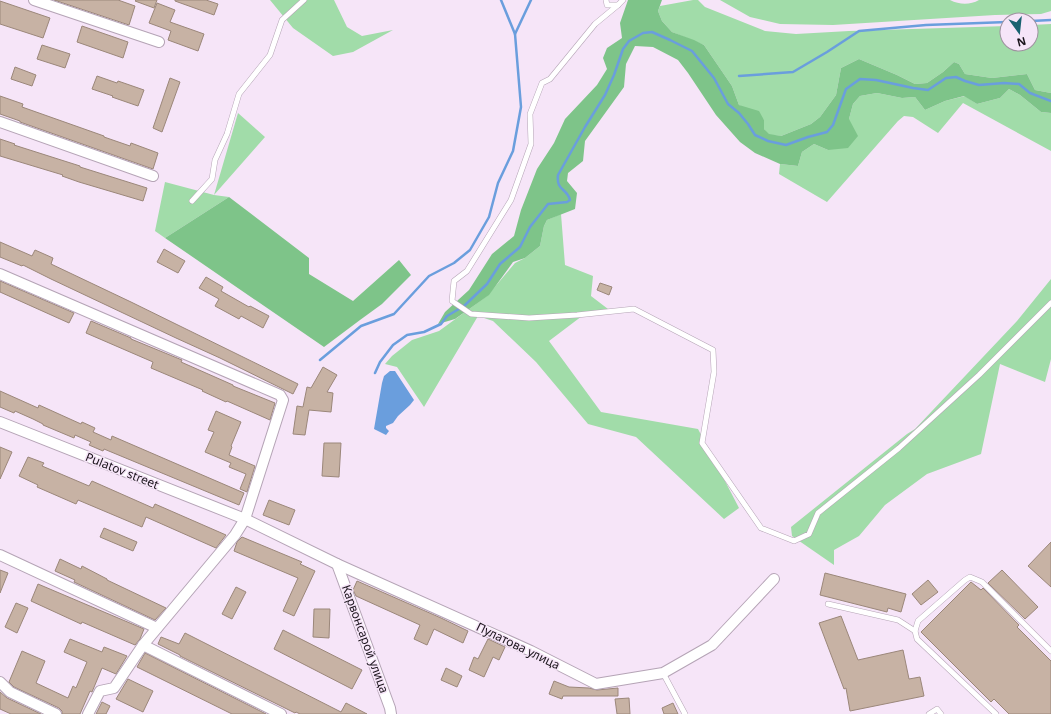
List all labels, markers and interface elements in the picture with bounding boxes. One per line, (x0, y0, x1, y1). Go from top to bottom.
north arrow (999, 12, 1039, 52)
text: N (1015, 34, 1028, 51)
street label: Pulatov street (83, 448, 162, 493)
street label: Карвонсарой улица (338, 582, 393, 695)
street label: Пулатова улица (474, 618, 563, 673)

